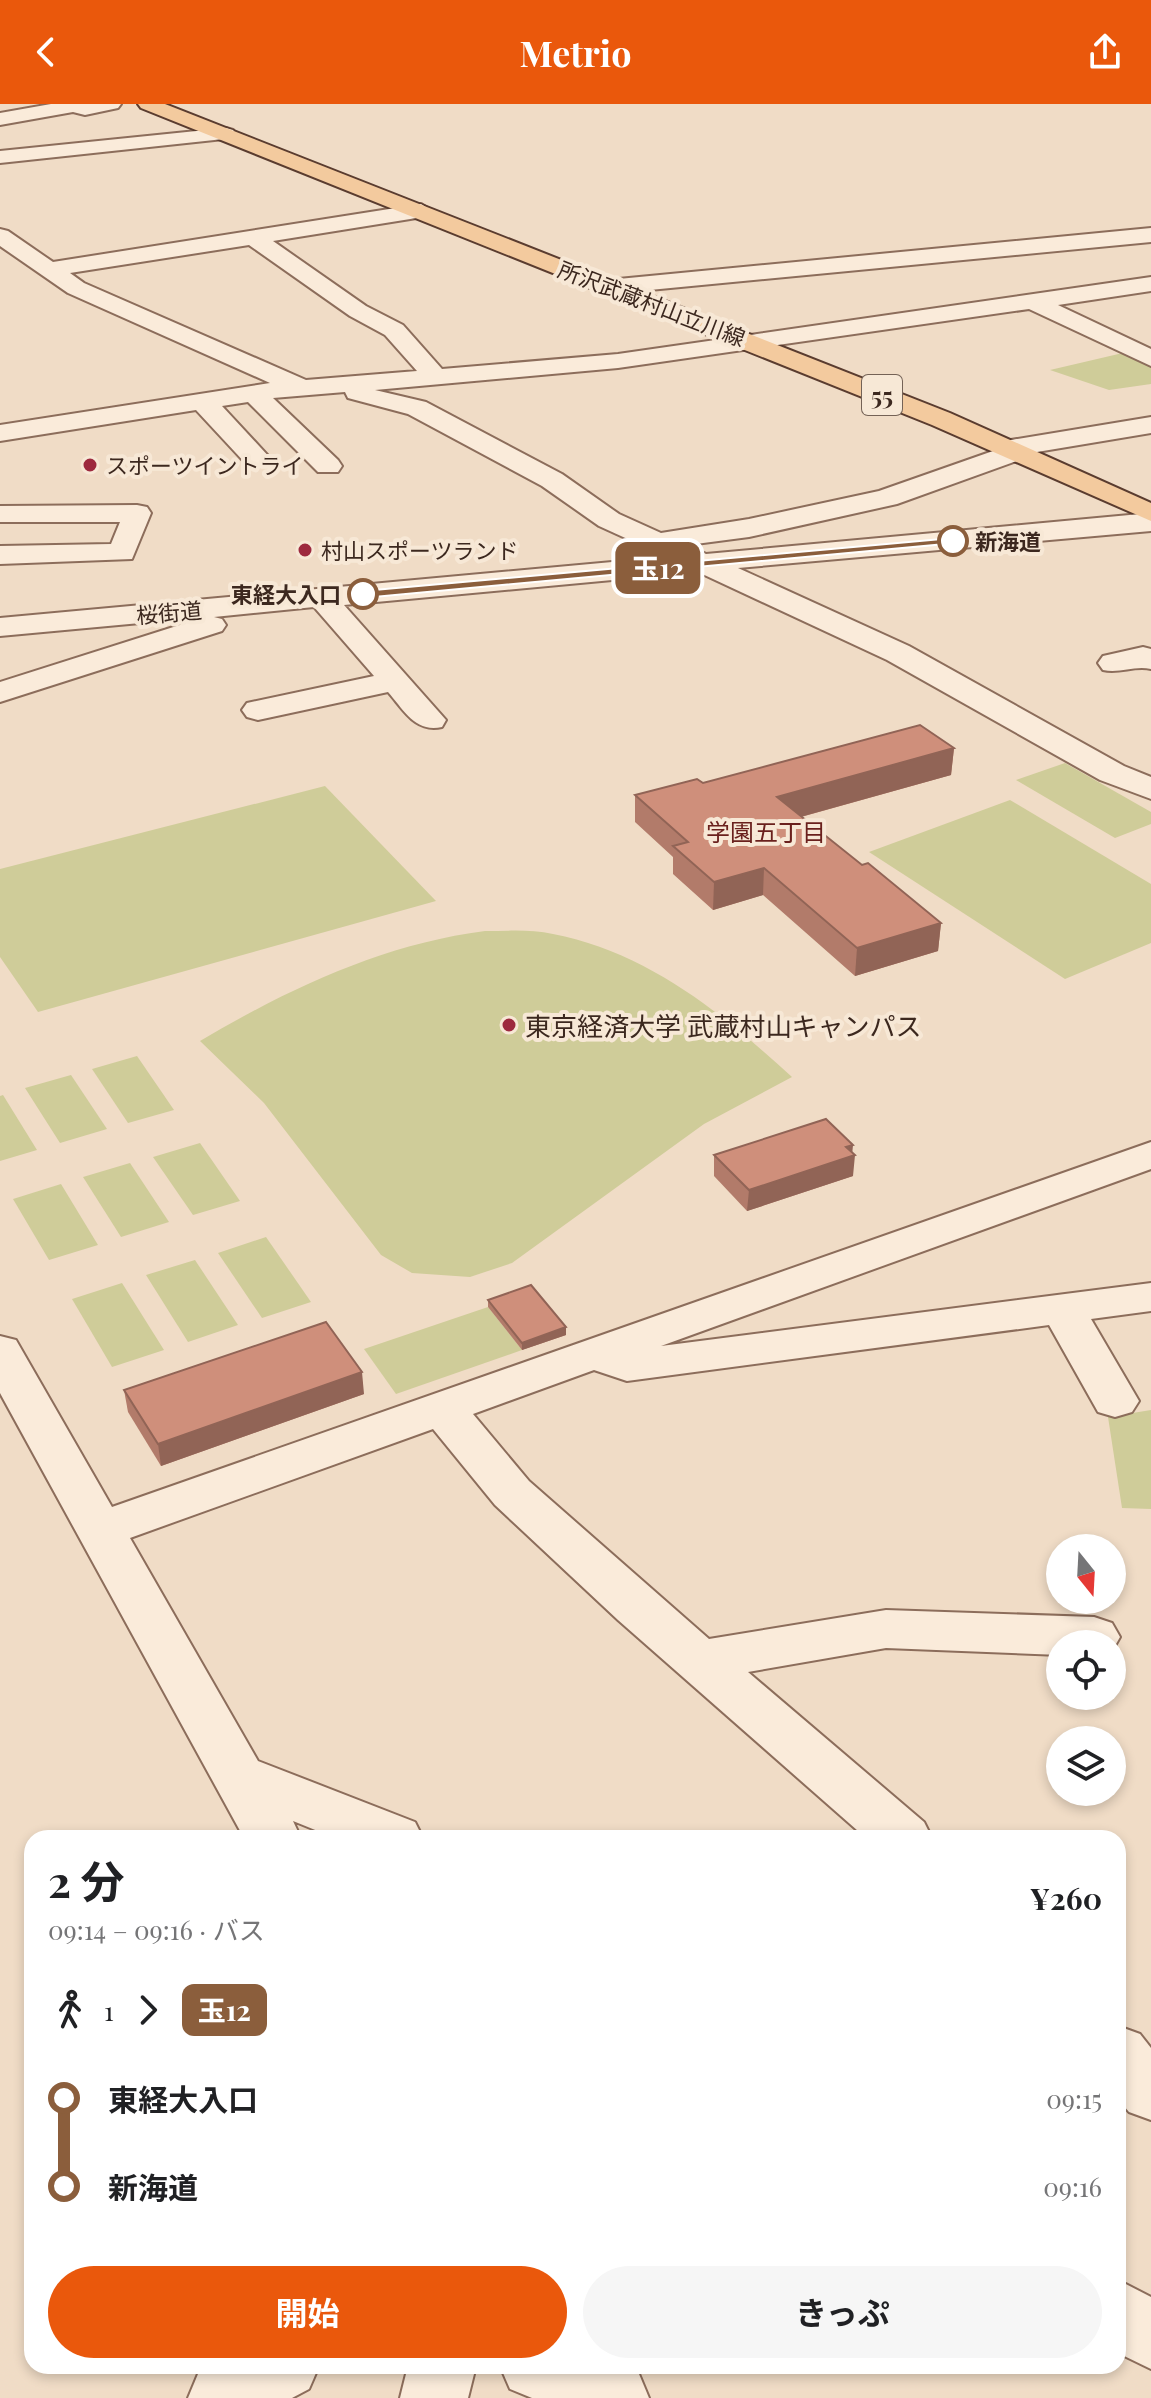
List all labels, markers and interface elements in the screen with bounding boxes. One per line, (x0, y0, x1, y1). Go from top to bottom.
text: Metrio (520, 28, 632, 76)
icon: back (24, 30, 68, 74)
icon: share (1083, 30, 1127, 74)
street label: 所沢武蔵村山立川線 (554, 254, 750, 352)
road number: 55 (862, 375, 902, 415)
place label: スポーツイントライ (106, 450, 304, 480)
marker: スポーツイントライ (81, 456, 99, 474)
marker: 新海道 (938, 526, 968, 556)
place label: 新海道 (975, 526, 1041, 556)
place label: 村山スポーツランド (321, 535, 519, 565)
marker: 村山スポーツランド (296, 541, 314, 559)
line badge: 玉12 (612, 542, 704, 594)
text: 玉12 (631, 549, 685, 586)
place label: 東経大入口 (231, 579, 341, 609)
marker: 東経大入口 (348, 579, 378, 609)
street label: 桜街道 (135, 594, 203, 630)
district label: 学園五丁目 (706, 815, 826, 847)
place label: 東京経済大学 武蔵村山キャンパス (525, 1008, 921, 1043)
marker: 東京経済大学 武蔵村山キャンパス (500, 1016, 518, 1034)
north arrow (1046, 1534, 1126, 1614)
map controls (1046, 1534, 1126, 1806)
button: locate (1046, 1630, 1126, 1710)
button: layers (1046, 1726, 1126, 1806)
text: 2 分 (48, 1850, 125, 1909)
text: ¥260 (1030, 1878, 1102, 1918)
text: 09:14 – 09:16 · バス (48, 1912, 265, 1947)
icon: walk (48, 1988, 92, 2032)
icon: forward (126, 1988, 170, 2032)
text: 玉12 (198, 1991, 251, 2028)
text: 1 (104, 1993, 114, 2028)
text: 東経大入口 (108, 2079, 258, 2119)
text: 09:15 (1046, 2081, 1102, 2116)
text: 新海道 (108, 2167, 198, 2207)
text: 09:16 (1043, 2169, 1102, 2204)
button: 開始 (48, 2266, 567, 2358)
button: きっぷ (583, 2266, 1102, 2358)

